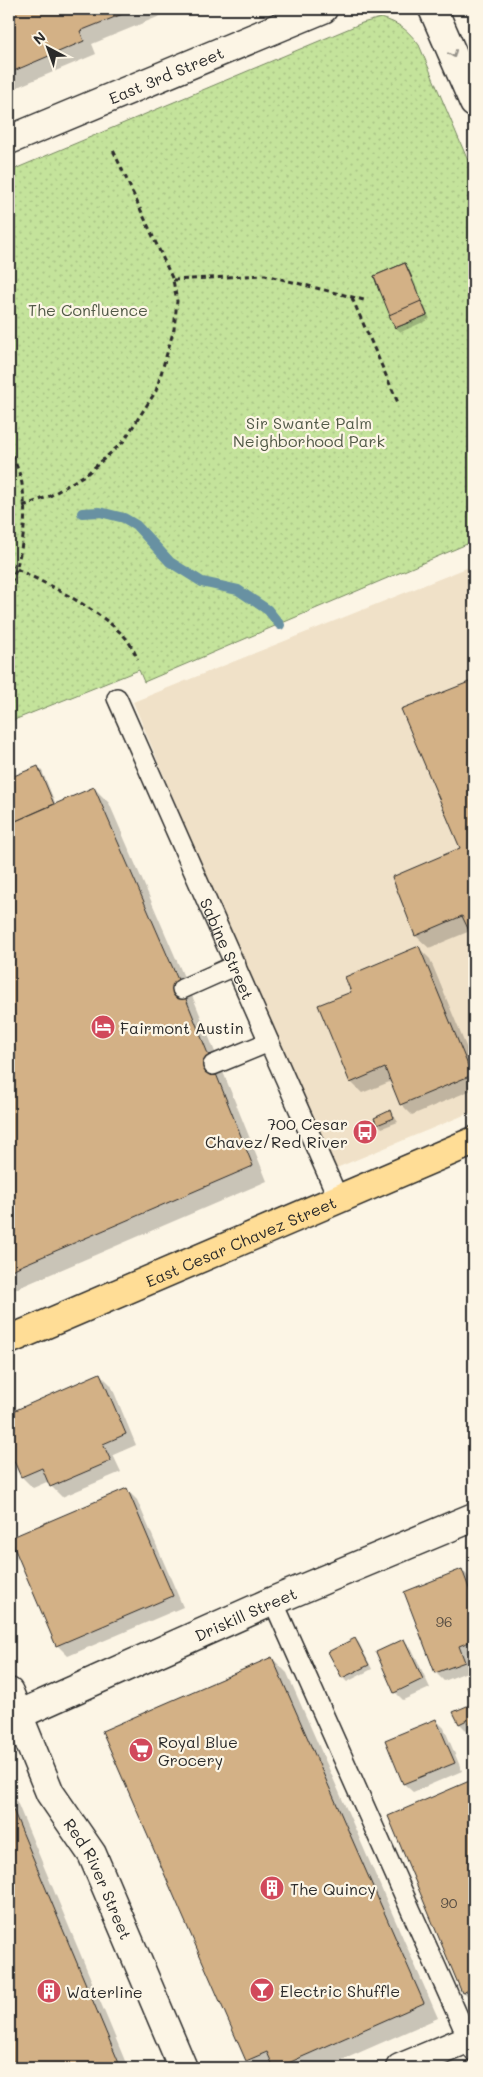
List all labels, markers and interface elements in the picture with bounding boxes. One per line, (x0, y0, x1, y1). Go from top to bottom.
north arrow (22, 22, 72, 72)
text: N (29, 27, 49, 48)
street label: East 3rd Street (105, 41, 227, 108)
one-way arrow (447, 49, 457, 57)
park label: The Confluence (28, 299, 148, 320)
park label: Sir Swante Palm Neighborhood Park (233, 412, 385, 451)
street label: Sabine Street (196, 895, 259, 1003)
hotel icon: Fairmont Austin (90, 1014, 116, 1040)
place label: Fairmont Austin (120, 1017, 244, 1038)
place label: 700 Cesar Chavez/Red River (205, 1113, 348, 1152)
bus stop icon: 700 Cesar Chavez/Red River (352, 1119, 378, 1145)
street label: East Cesar Chavez Street (142, 1191, 339, 1291)
street label: Driskill Street (191, 1582, 299, 1645)
house number: 96 (436, 1612, 452, 1631)
place label: Royal Blue Grocery (158, 1731, 238, 1770)
supermarket icon: Royal Blue Grocery (128, 1737, 154, 1763)
street label: Red River Street (60, 1814, 137, 1942)
building icon: The Quincy (259, 1875, 285, 1901)
place label: The Quincy (290, 1878, 376, 1899)
house number: 90 (441, 1893, 458, 1912)
bar icon: Electric Shuffle (249, 1977, 275, 2003)
building icon: Waterline (36, 1978, 62, 2004)
place label: Electric Shuffle (280, 1980, 400, 2001)
place label: Waterline (66, 1981, 143, 2002)

